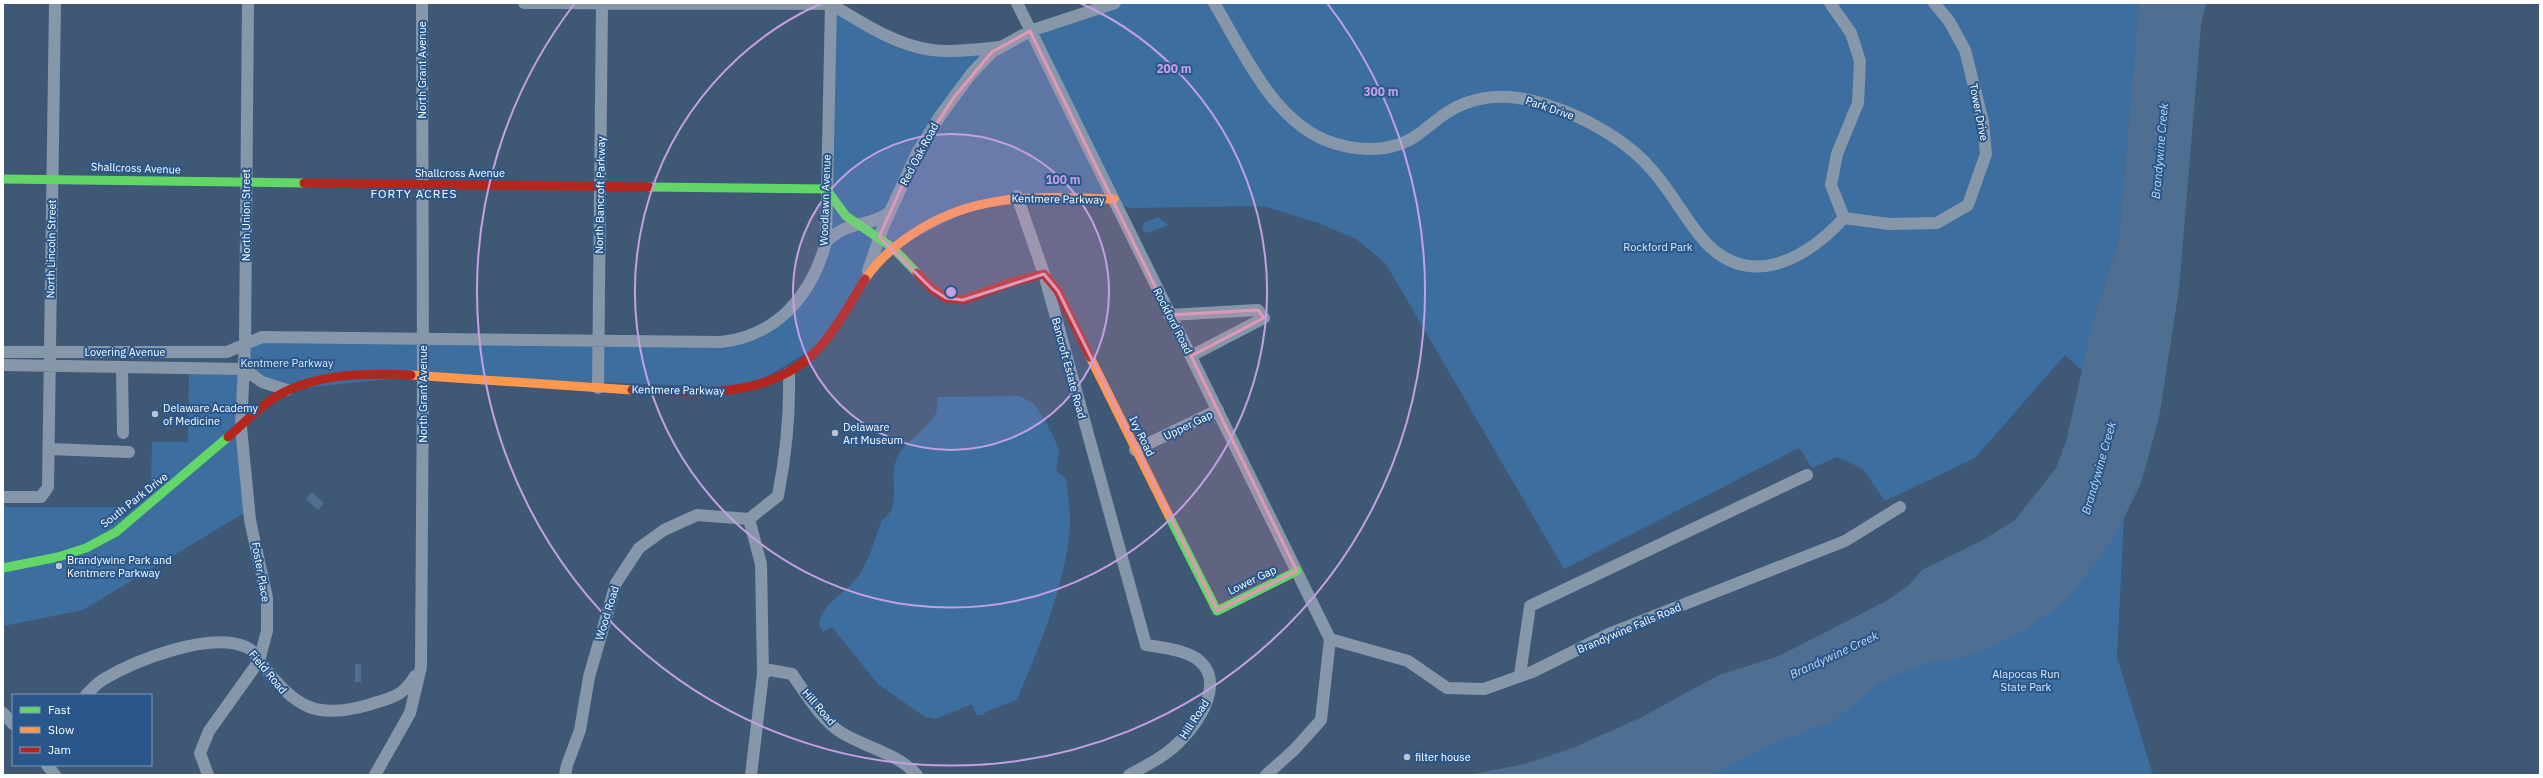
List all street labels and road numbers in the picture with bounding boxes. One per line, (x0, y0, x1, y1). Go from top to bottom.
street label: North Grant Avenue (415, 21, 429, 119)
street label: Tower Drive (1967, 82, 1991, 142)
street label: Park Drive (1524, 93, 1576, 123)
street label: Red Oak Road (897, 120, 941, 188)
street label: North Bancroft Parkway (592, 136, 608, 254)
street label: Woodlawn Avenue (816, 154, 834, 246)
street label: Shallcross Avenue (91, 159, 181, 177)
street label: Shallcross Avenue (415, 166, 505, 180)
street label: North Union Street (239, 169, 253, 261)
street label: Kentmere Parkway (1011, 191, 1105, 207)
street label: North Lincoln Street (43, 199, 59, 299)
street label: Rockford Road (1150, 286, 1196, 356)
street label: Bancroft Estate Road (1049, 316, 1089, 420)
street label: Lovering Avenue (84, 345, 166, 359)
street label: North Grant Avenue (416, 345, 430, 443)
street label: Kentmere Parkway (631, 382, 725, 398)
street label: Upper Gap (1161, 407, 1215, 443)
street label: Ivy Road (1126, 414, 1158, 458)
street label: South Park Drive (97, 469, 171, 531)
street label: Foster Place (249, 541, 273, 603)
street label: Lower Gap (1225, 562, 1279, 598)
street label: Wood Road (592, 584, 622, 642)
street label: Brandywine Falls Road (1575, 600, 1683, 656)
street label: Field Road (246, 648, 290, 696)
street label: Hill Road (799, 686, 839, 728)
street label: Hill Road (1176, 697, 1212, 741)

